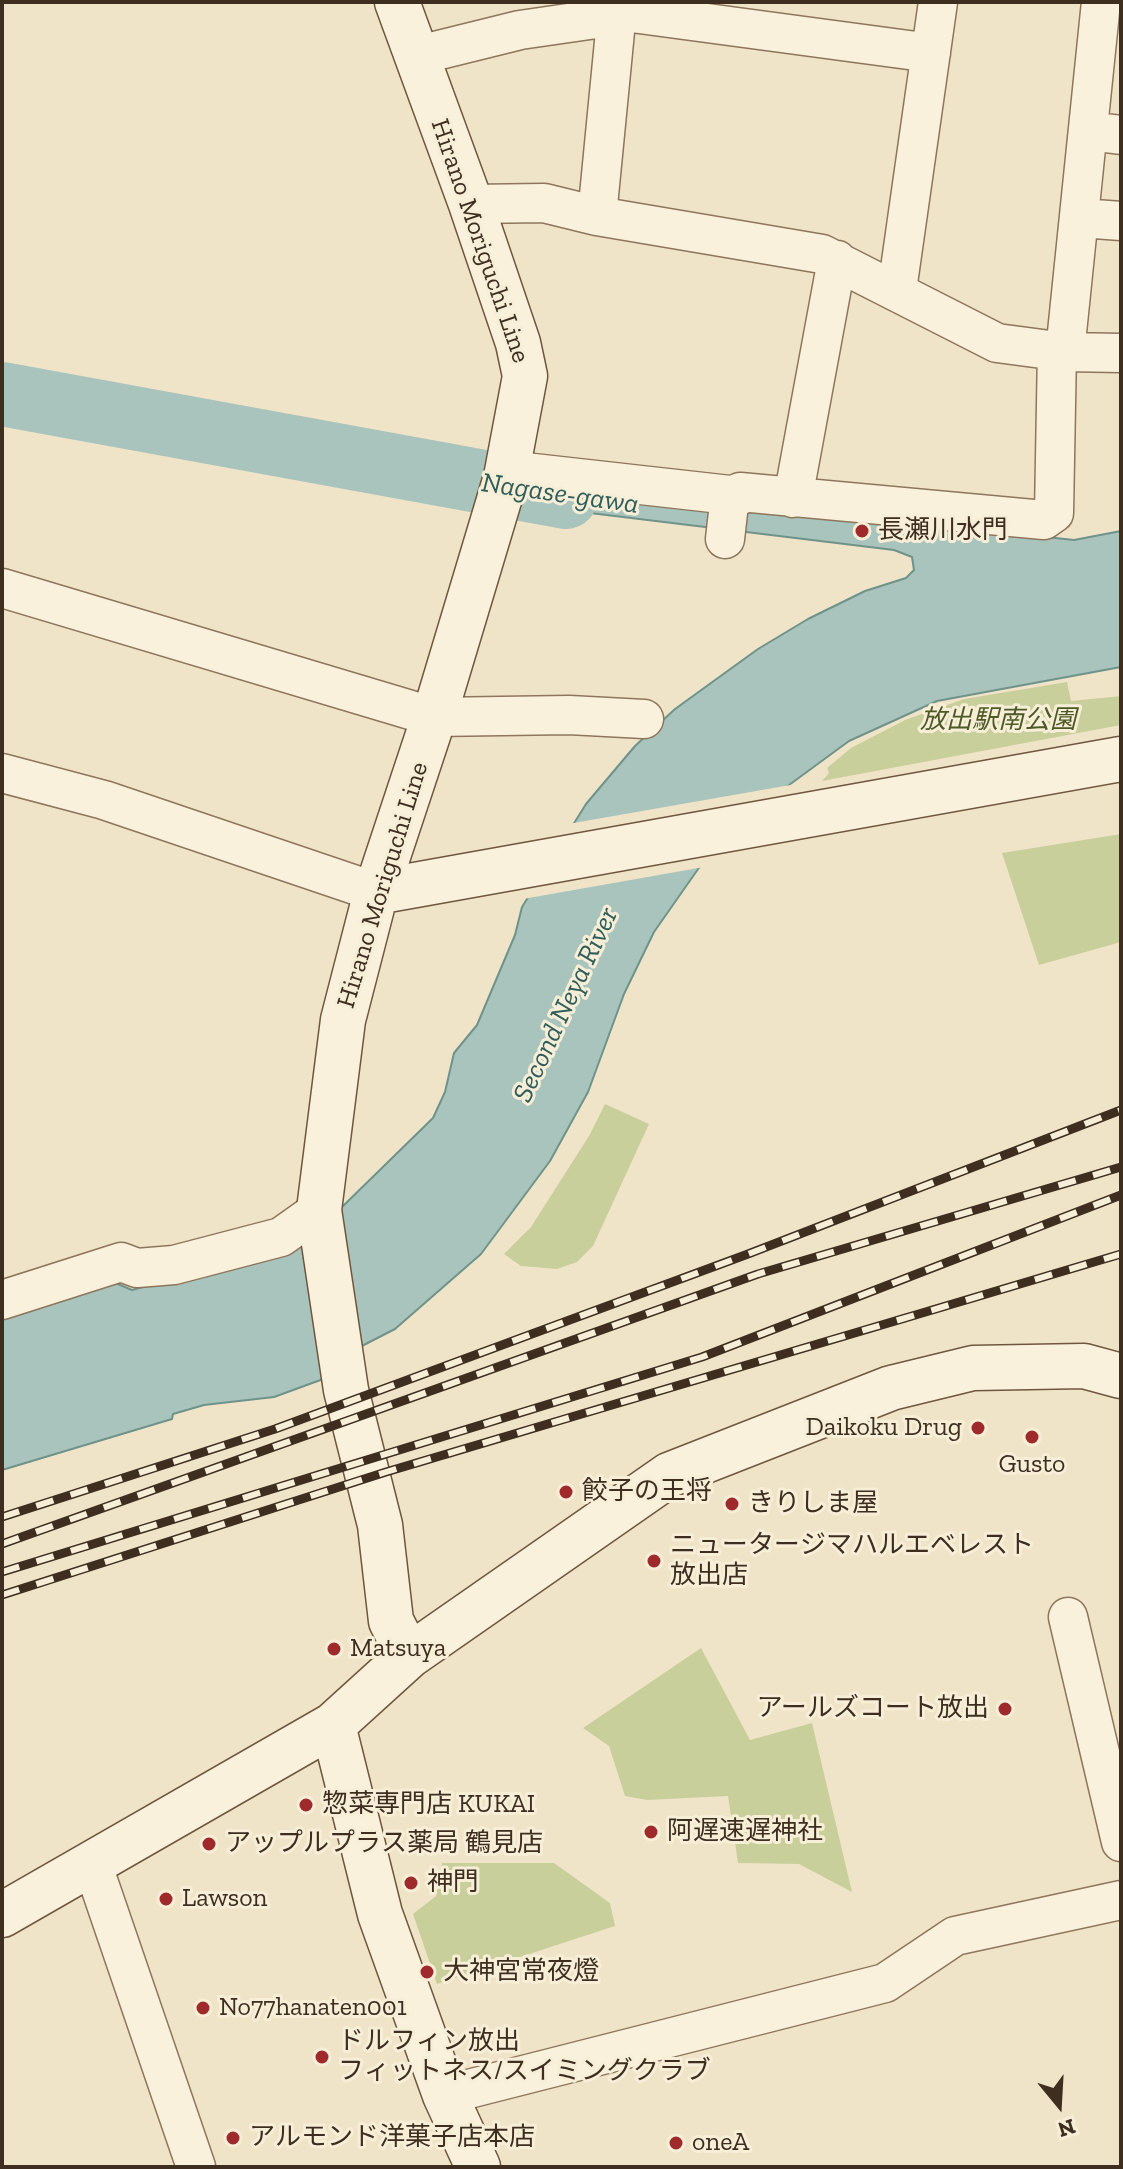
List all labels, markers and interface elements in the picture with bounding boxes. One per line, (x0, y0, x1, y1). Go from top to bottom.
street label: Hirano Moriguchi Line (424, 115, 536, 367)
water label: Nagase-gawa (479, 466, 641, 522)
place label: 長瀬川水門 (878, 515, 1008, 547)
marker: 長瀬川水門 (853, 522, 871, 540)
park label: 放出駅南公園 (920, 705, 1076, 737)
street label: Hirano Moriguchi Line (331, 758, 435, 1012)
water label: Second Neya River (506, 902, 626, 1108)
place label: Daikoku Drug (805, 1412, 962, 1444)
marker: Daikoku Drug (969, 1419, 987, 1437)
marker: Gusto (1023, 1428, 1041, 1446)
place label: Gusto (999, 1449, 1065, 1481)
place label: 餃子の王将 (582, 1476, 712, 1508)
marker: 餃子の王将 (557, 1483, 575, 1501)
place label: きりしま屋 (748, 1488, 878, 1520)
marker: きりしま屋 (723, 1495, 741, 1513)
place label: ニュータージマハルエベレスト 放出店 (670, 1530, 1034, 1592)
marker: ニュータージマハルエベレスト 放出店 (645, 1552, 663, 1570)
place label: Matsuya (350, 1633, 446, 1665)
marker: Matsuya (325, 1640, 343, 1658)
place label: アールズコート放出 (757, 1693, 989, 1725)
marker: アールズコート放出 (996, 1700, 1014, 1718)
place label: 惣菜専門店 KUKAI (322, 1789, 535, 1821)
marker: 惣菜専門店 KUKAI (297, 1796, 315, 1814)
place label: 阿遅速遅神社 (667, 1816, 823, 1848)
marker: 阿遅速遅神社 (642, 1823, 660, 1841)
place label: アップルプラス薬局 鶴見店 (225, 1828, 543, 1860)
marker: アップルプラス薬局 鶴見店 (200, 1835, 218, 1853)
place label: 神門 (427, 1867, 479, 1899)
marker: 神門 (402, 1874, 420, 1892)
place label: Lawson (182, 1883, 267, 1915)
marker: Lawson (157, 1890, 175, 1908)
place label: 大神宮常夜燈 (443, 1956, 599, 1988)
marker: 大神宮常夜燈 (418, 1963, 436, 1981)
place label: No77hanaten001 (219, 1992, 407, 2024)
marker: No77hanaten001 (194, 1999, 212, 2017)
place label: ドルフィン放出 フィットネス/スイミングクラブ (338, 2026, 711, 2088)
marker: ドルフィン放出 フィットネス/スイミングクラブ (313, 2048, 331, 2066)
north arrow (1019, 2065, 1099, 2145)
text: N (1054, 2113, 1079, 2144)
place label: アルモンド洋菓子店本店 (249, 2122, 535, 2154)
place label: oneA (692, 2127, 749, 2159)
marker: アルモンド洋菓子店本店 (224, 2129, 242, 2147)
marker: oneA (667, 2134, 685, 2152)

